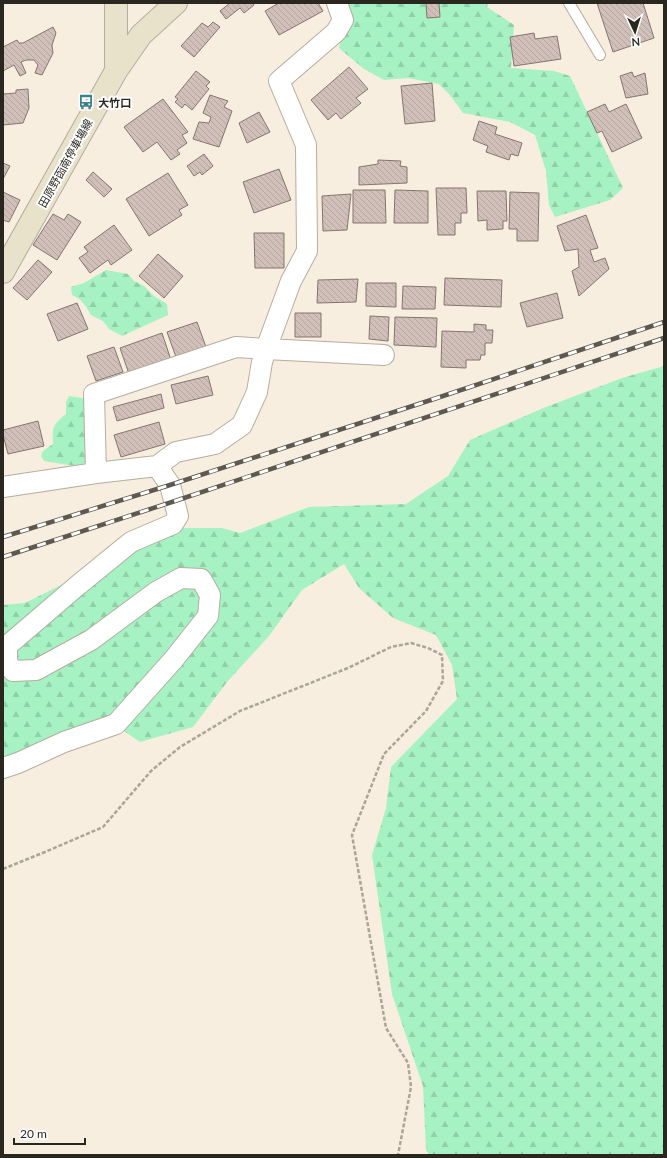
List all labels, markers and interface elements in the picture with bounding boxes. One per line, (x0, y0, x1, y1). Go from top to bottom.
north arrow (615, 12, 655, 52)
text: N (631, 36, 640, 49)
bus stop icon: 大竹口 (77, 93, 95, 111)
place label: 大竹口 (98, 96, 131, 109)
street label: 田原野函南停車場線 (35, 117, 95, 209)
scale bar (14, 1120, 85, 1146)
text: 20 m (20, 1126, 47, 1141)

